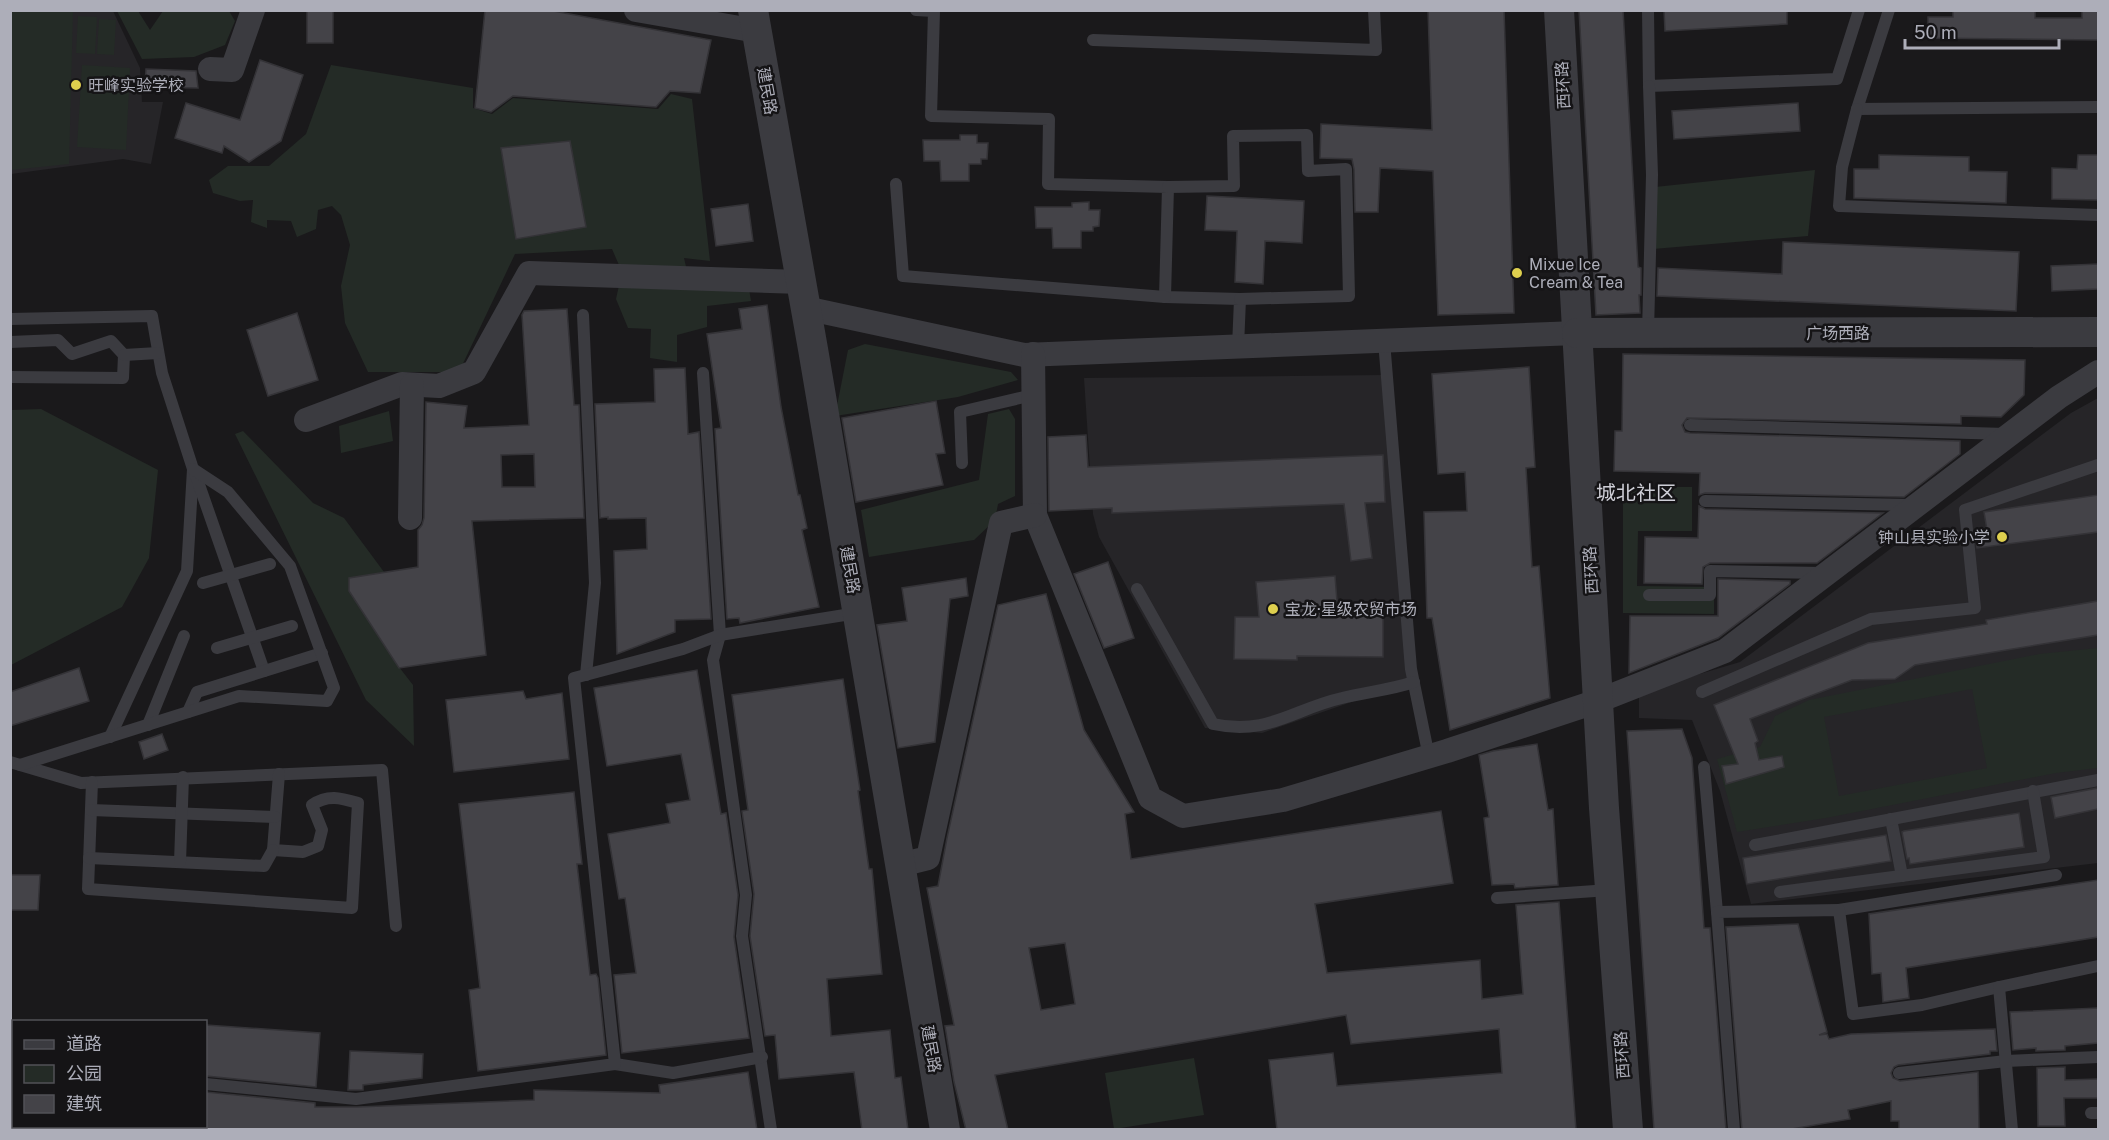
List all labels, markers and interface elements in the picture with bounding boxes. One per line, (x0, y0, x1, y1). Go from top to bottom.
scale bar (1905, 12, 2060, 50)
text: 50 m (1914, 22, 1957, 43)
street label: 西环路 (1552, 61, 1574, 109)
street label: 建民路 (753, 66, 781, 116)
place label: 旺峰实验学校 (88, 76, 184, 95)
marker: 旺峰实验学校 (69, 78, 83, 92)
place label: Mixue Ice Cream & Tea (1529, 255, 1623, 292)
marker: Mixue Ice Cream & Tea (1510, 266, 1524, 280)
street label: 广场西路 (1806, 324, 1870, 343)
district label: 城北社区 (1596, 481, 1676, 505)
place label: 钟山县实验小学 (1878, 528, 1990, 547)
marker: 钟山县实验小学 (1995, 530, 2009, 544)
street label: 建民路 (836, 545, 864, 595)
street label: 西环路 (1580, 546, 1602, 594)
place label: 宝龙·星级农贸市场 (1285, 600, 1417, 619)
marker: 宝龙·星级农贸市场 (1266, 602, 1280, 616)
legend (12, 1020, 207, 1128)
street label: 建民路 (917, 1024, 945, 1074)
street label: 西环路 (1611, 1030, 1633, 1080)
text: 道路 (66, 1033, 102, 1054)
text: 公园 (66, 1063, 102, 1084)
text: 建筑 (66, 1093, 102, 1114)

